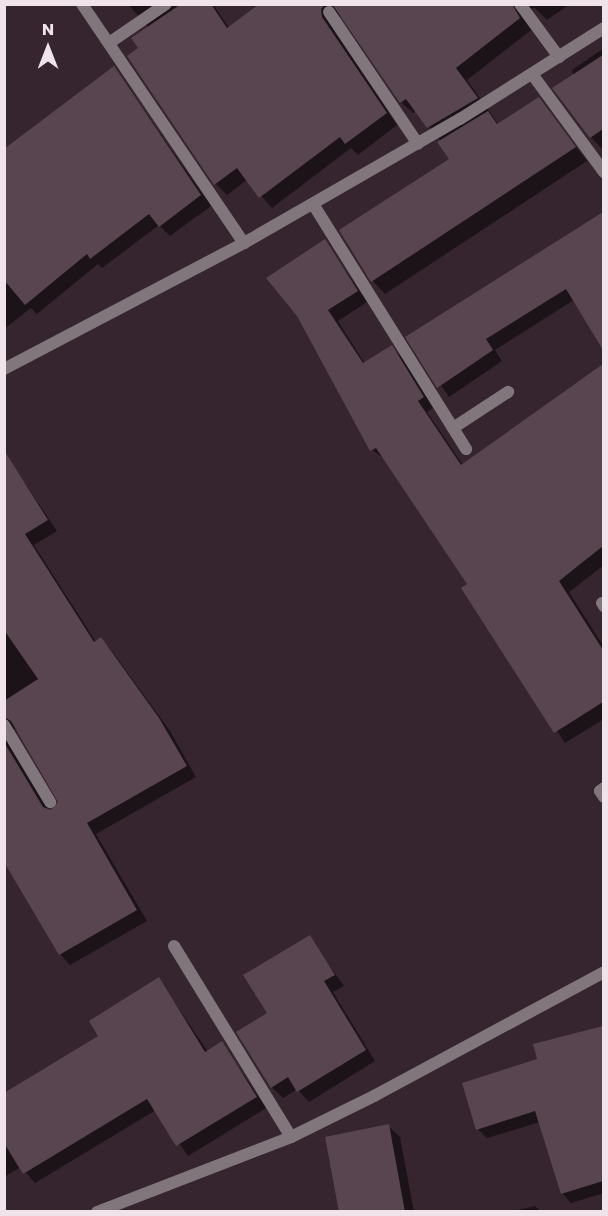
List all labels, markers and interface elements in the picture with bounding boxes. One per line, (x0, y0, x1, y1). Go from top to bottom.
north arrow (18, 18, 78, 78)
text: N (42, 18, 54, 41)

